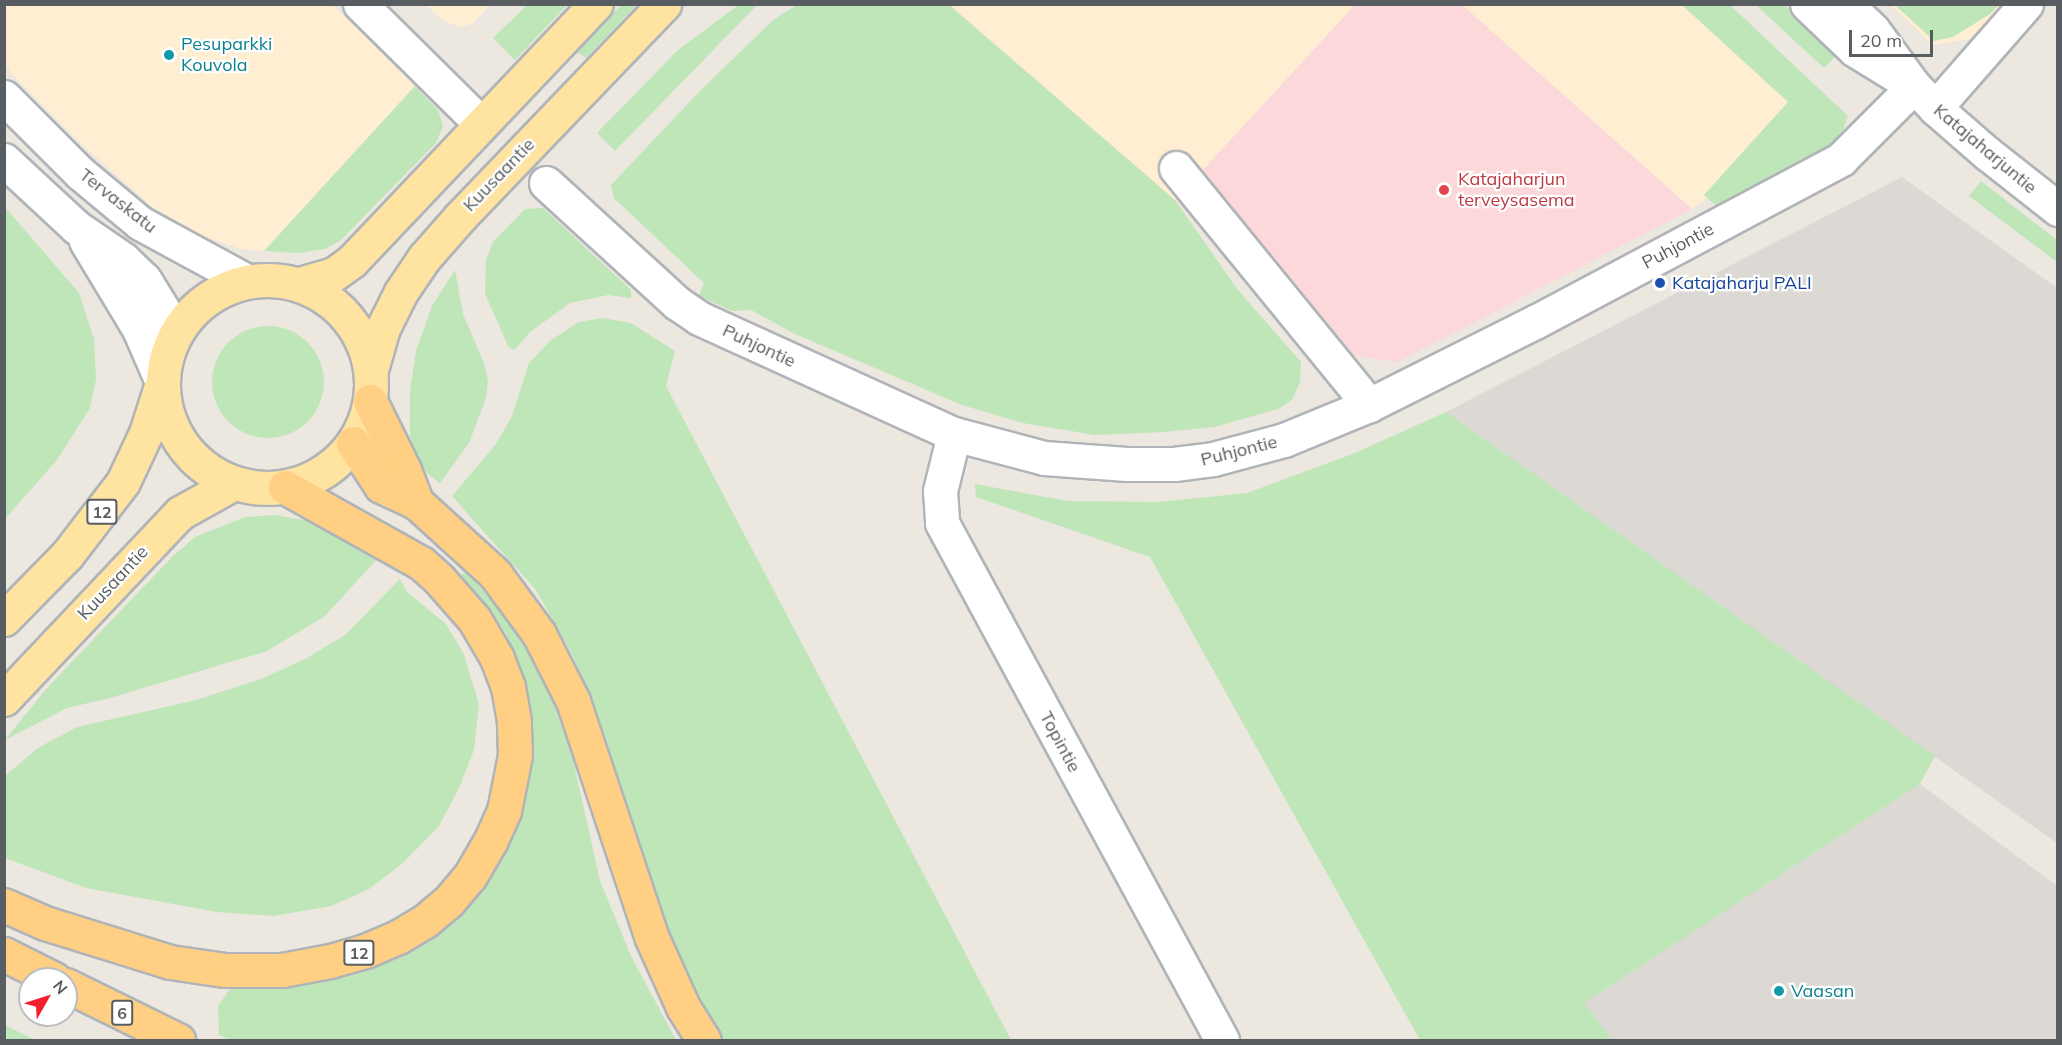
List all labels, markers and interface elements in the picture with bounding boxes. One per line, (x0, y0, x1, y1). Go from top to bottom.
scale bar (1852, 18, 1936, 56)
text: 20 m (1860, 29, 1902, 52)
place label: Pesuparkki Kouvola (181, 34, 272, 76)
marker: Pesuparkki Kouvola (162, 48, 176, 62)
street label: Katajaharjuntie (1929, 100, 2041, 198)
street label: Kuusaantie (459, 134, 539, 216)
street label: Tervaskatu (75, 164, 161, 238)
place label: Katajaharjun terveysasema (1458, 169, 1575, 212)
marker: Katajaharjun terveysasema (1435, 181, 1453, 199)
street label: Puhjontie (1638, 218, 1718, 274)
place label: Katajaharju PALI (1672, 272, 1812, 294)
marker: Katajaharju PALI (1653, 276, 1667, 290)
street label: Puhjontie (719, 320, 799, 372)
street label: Puhjontie (1199, 431, 1279, 471)
road number: 12 (86, 499, 118, 525)
street label: Kuusaantie (73, 541, 153, 625)
street label: Topintie (1035, 708, 1085, 776)
road number: 12 (342, 940, 376, 966)
north arrow (18, 967, 78, 1027)
text: N (49, 976, 72, 998)
place label: Vaasan (1791, 980, 1854, 1002)
marker: Vaasan (1772, 984, 1786, 998)
road number: 6 (110, 1000, 134, 1026)

